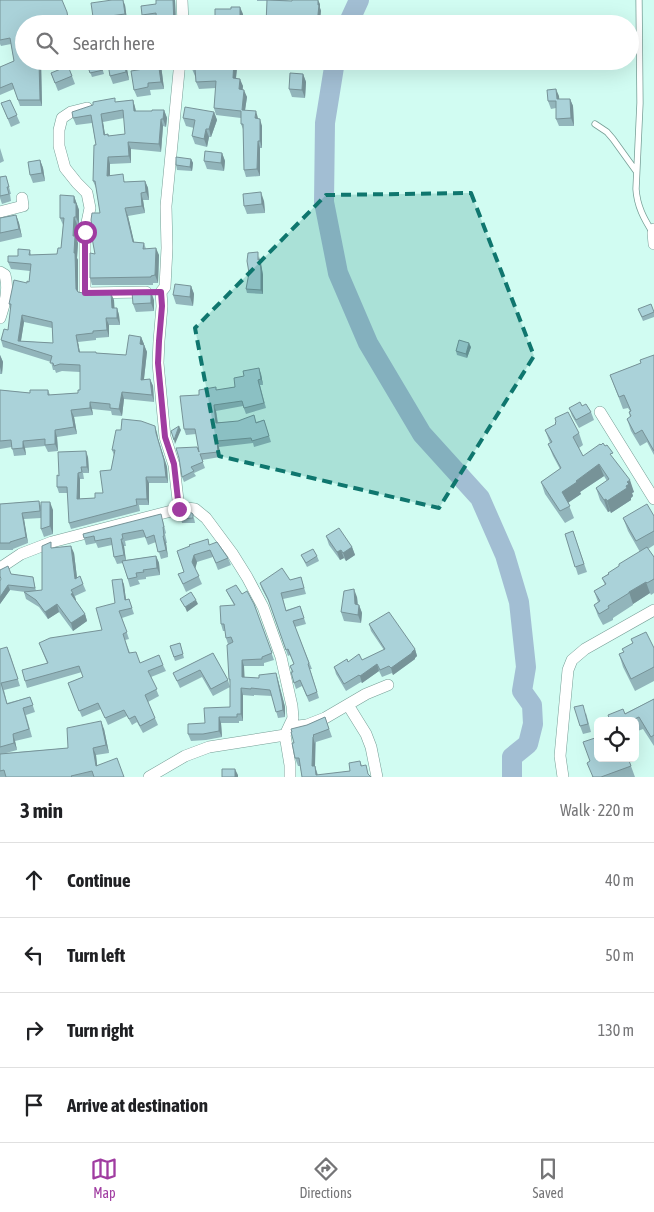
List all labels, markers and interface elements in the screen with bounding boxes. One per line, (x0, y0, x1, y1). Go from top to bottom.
search box (15, 15, 639, 70)
icon: search (33, 29, 61, 57)
text: Search here (73, 32, 155, 54)
route start (74, 221, 97, 244)
route end (168, 498, 191, 521)
map controls (594, 717, 639, 762)
button: locate (594, 717, 639, 762)
text: 3 min (20, 798, 63, 822)
text: Walk · 220 m (560, 801, 634, 819)
icon: ahead (20, 866, 48, 894)
text: Continue (67, 869, 131, 891)
text: 40 m (605, 871, 634, 889)
icon: left (20, 941, 48, 969)
text: Turn left (67, 944, 125, 966)
text: 50 m (605, 946, 634, 964)
icon: right (20, 1016, 48, 1044)
text: Turn right (67, 1019, 134, 1041)
text: 130 m (598, 1021, 634, 1039)
icon: arrive (20, 1091, 48, 1119)
text: Arrive at destination (67, 1094, 208, 1116)
tab: Map (90, 1155, 118, 1201)
tab: Directions (299, 1155, 352, 1201)
tab: Saved (533, 1155, 564, 1201)

